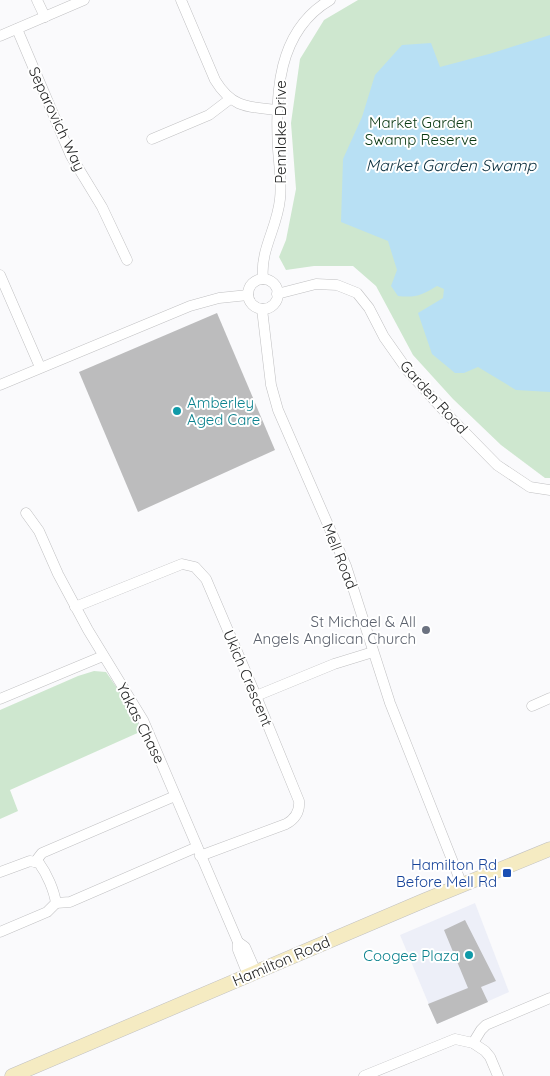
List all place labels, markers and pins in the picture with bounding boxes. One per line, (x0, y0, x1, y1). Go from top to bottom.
place label: Amberley Aged Care (187, 393, 260, 429)
marker: Amberley Aged Care (171, 405, 183, 417)
place label: St Michael & All Angels Anglican Church (253, 612, 416, 648)
marker: St Michael & All Angels Anglican Church (420, 624, 432, 636)
place label: Hamilton Rd Before Mell Rd (396, 855, 497, 891)
marker: Hamilton Rd Before Mell Rd (501, 867, 513, 879)
place label: Coogee Plaza (363, 946, 459, 965)
marker: Coogee Plaza (463, 949, 475, 961)

